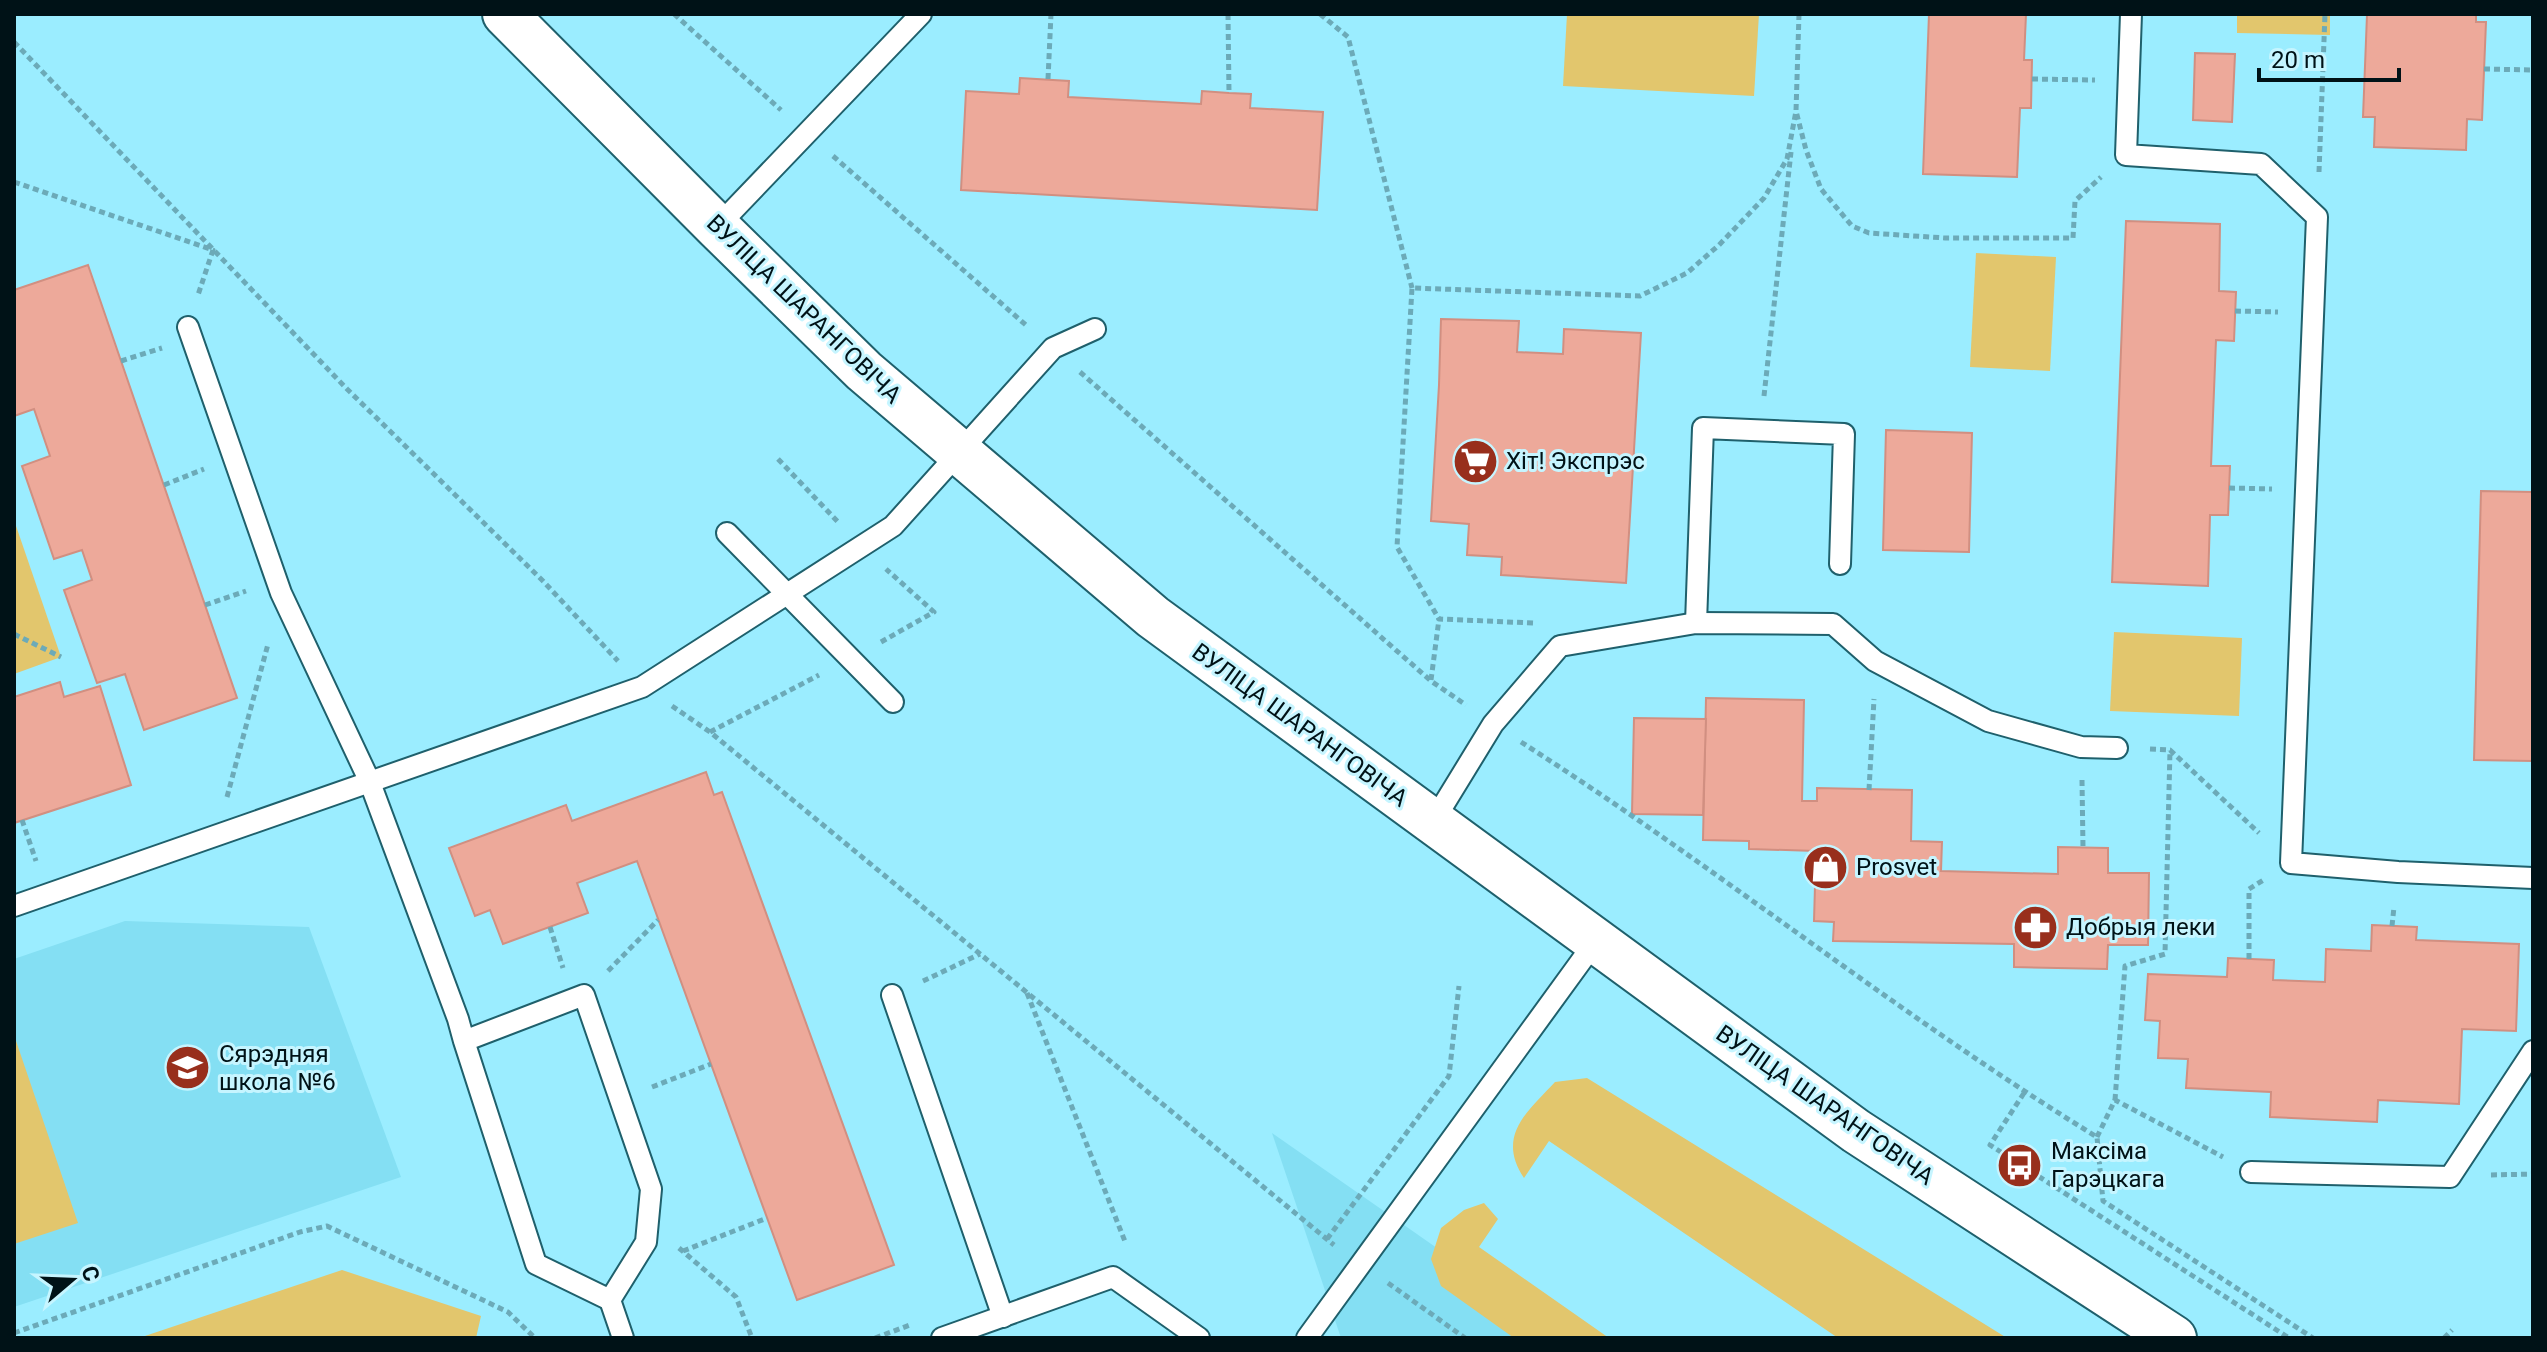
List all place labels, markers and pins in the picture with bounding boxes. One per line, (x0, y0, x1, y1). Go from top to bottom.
supermarket icon: Хіт! Экспрэс (1451, 437, 1499, 485)
place label: Хіт! Экспрэс (1506, 447, 1645, 475)
shop icon: Prosvet (1801, 843, 1849, 891)
place label: Prosvet (1856, 853, 1937, 881)
pharmacy icon: Добрыя леки (2011, 903, 2059, 951)
place label: Добрыя леки (2066, 913, 2215, 941)
place label: Сярэдняя школа №6 (219, 1040, 336, 1096)
school or university icon: Сярэдняя школа №6 (164, 1044, 212, 1092)
place label: Максіма Гарэцкага (2051, 1137, 2165, 1193)
bus stop icon: Максіма Гарэцкага (1996, 1141, 2044, 1189)

